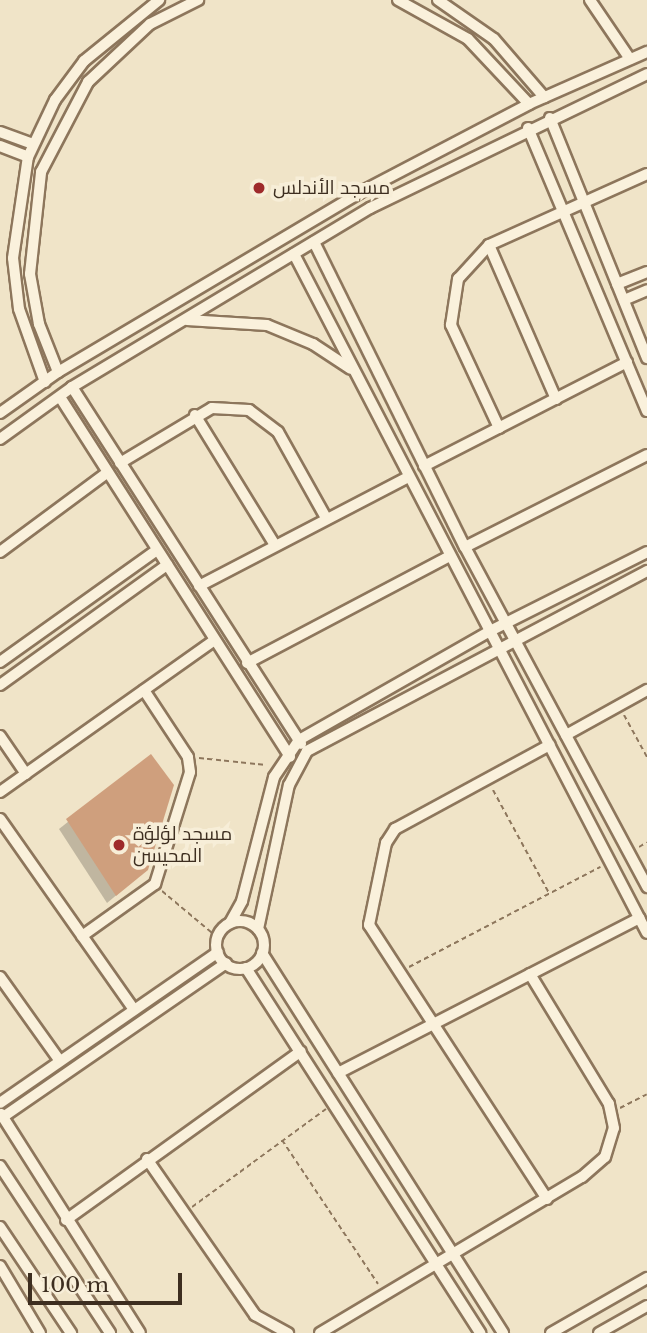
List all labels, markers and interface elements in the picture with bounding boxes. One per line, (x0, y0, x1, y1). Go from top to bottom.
place label: مسجد الأندلس (273, 177, 390, 199)
marker: مسجد الأندلس (251, 180, 267, 196)
place label: مسجد لؤلؤة المحيسن (133, 823, 232, 867)
marker: مسجد لؤلؤة المحيسن (111, 837, 127, 853)
scale bar (32, 1260, 186, 1304)
text: 100 m (41, 1272, 109, 1298)

